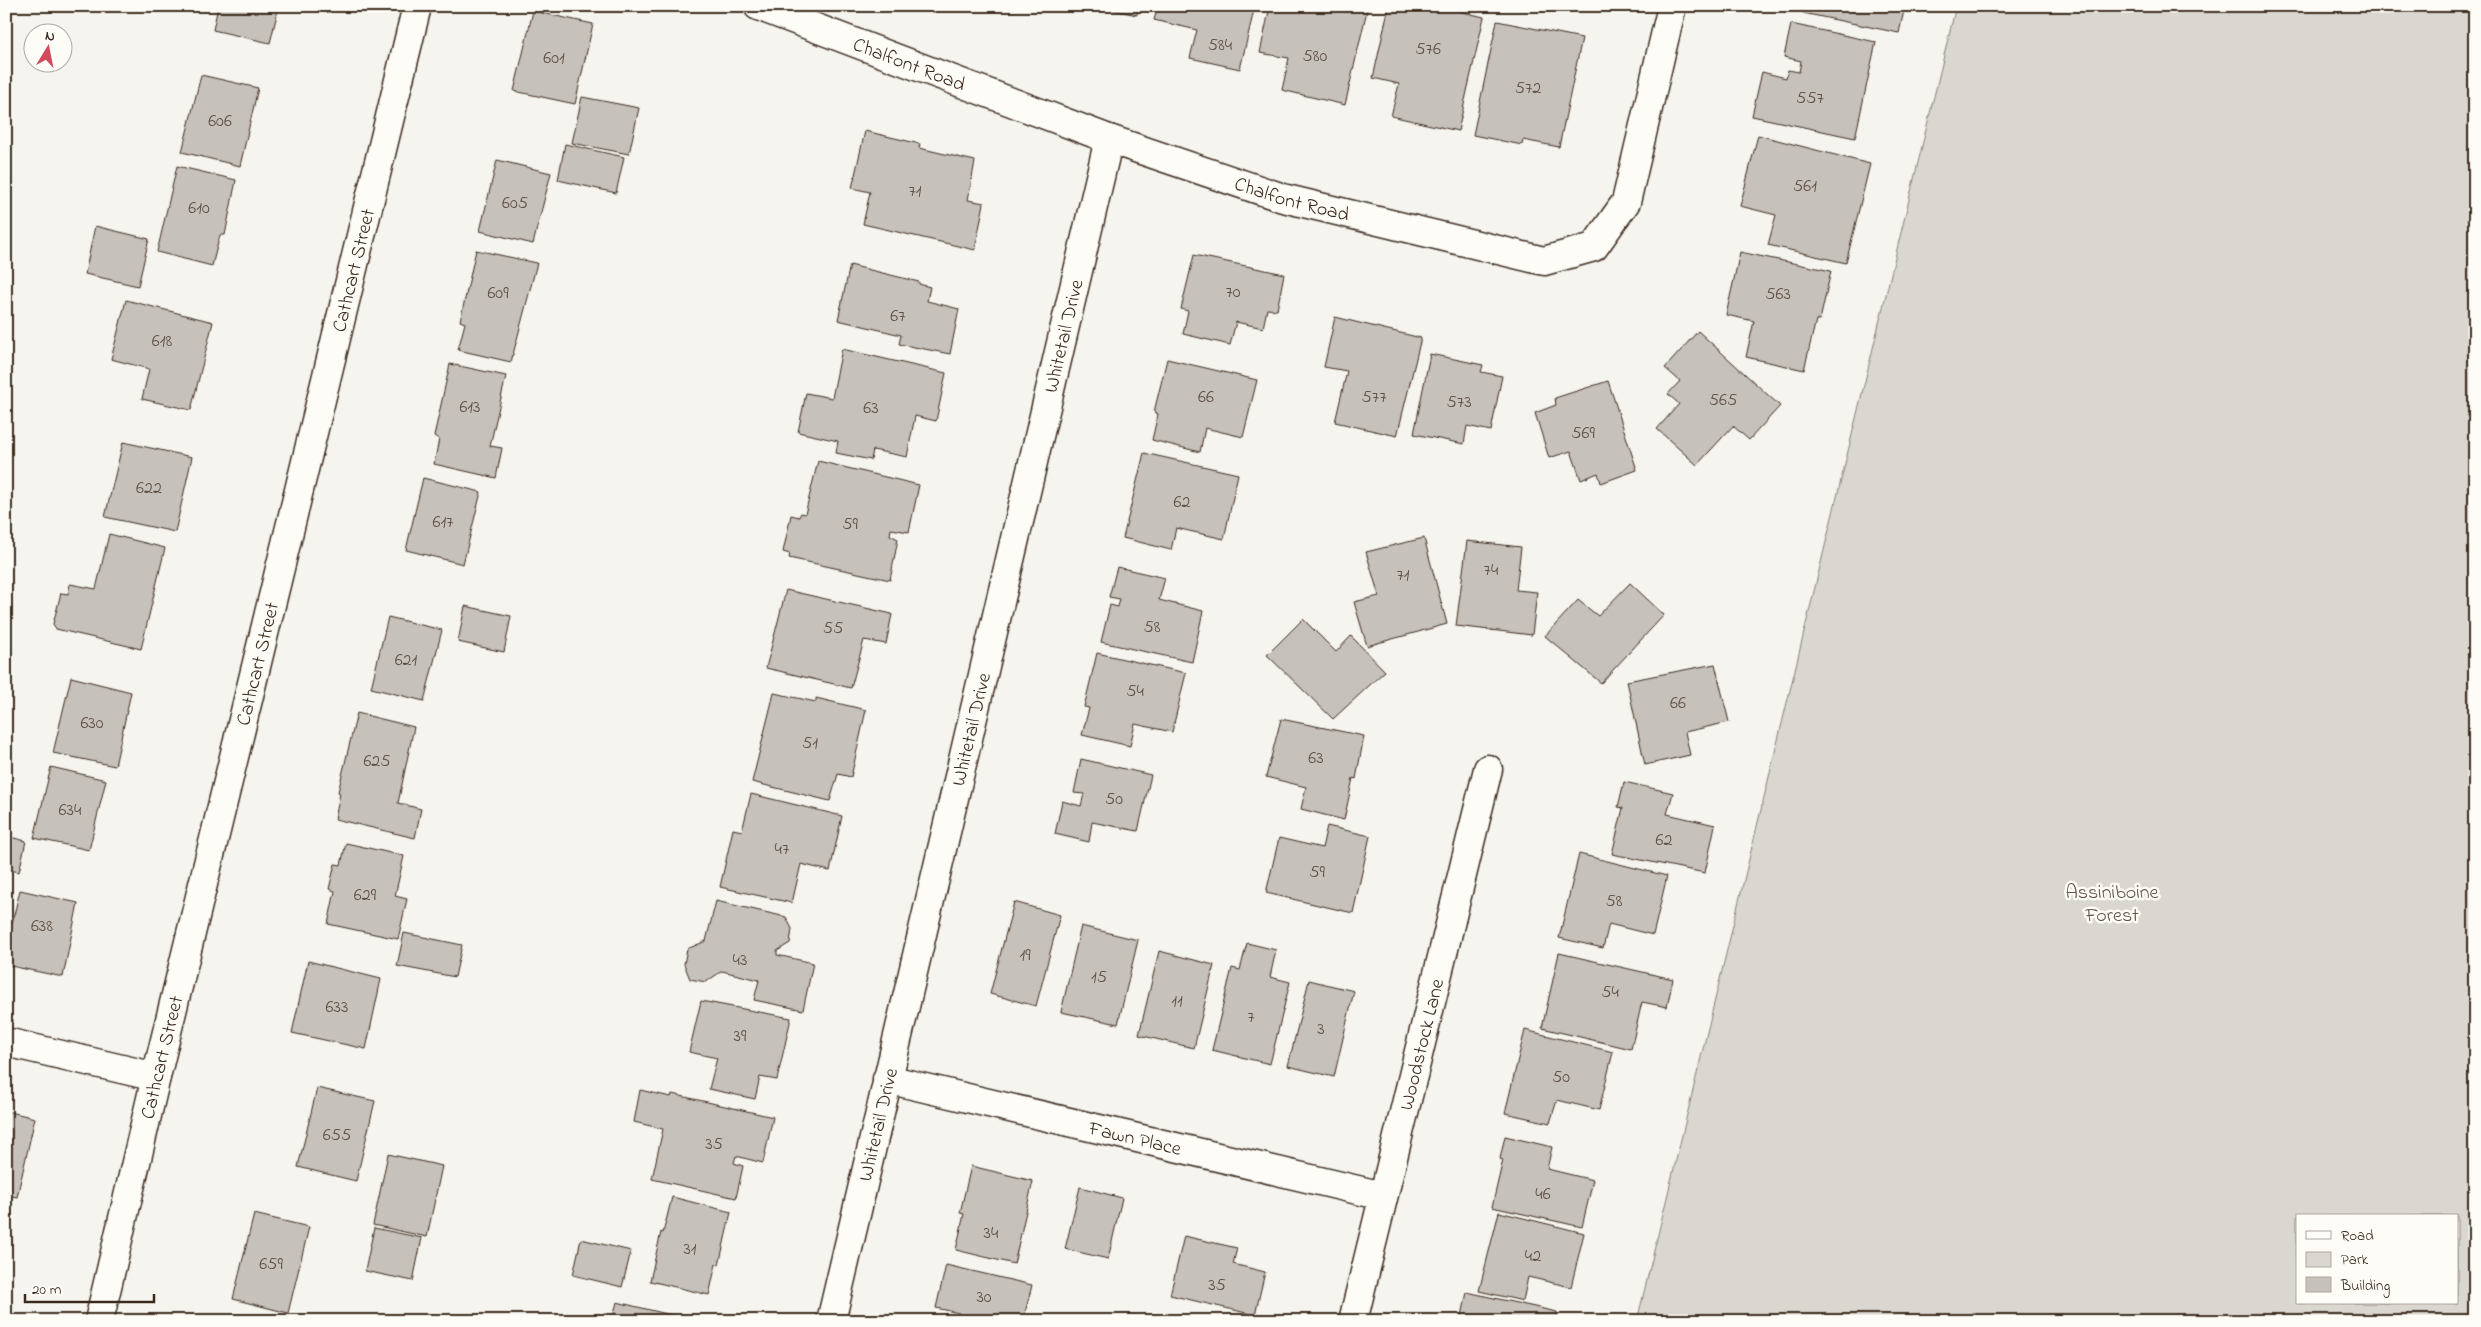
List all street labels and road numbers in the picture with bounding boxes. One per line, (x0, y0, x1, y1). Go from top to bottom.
street label: Chalfont Road (848, 31, 969, 100)
street label: Chalfont Road (1230, 171, 1352, 230)
street label: Cathcart Street (326, 206, 384, 335)
street label: Whitetail Drive (1038, 277, 1092, 396)
street label: Cathcart Street (230, 599, 288, 729)
street label: Whitetail Drive (945, 670, 1000, 789)
street label: Woodstock Lane (1393, 976, 1453, 1114)
street label: Cathcart Street (135, 993, 192, 1122)
street label: Whitetail Drive (852, 1065, 907, 1185)
street label: Fawn Place (1084, 1115, 1184, 1165)

